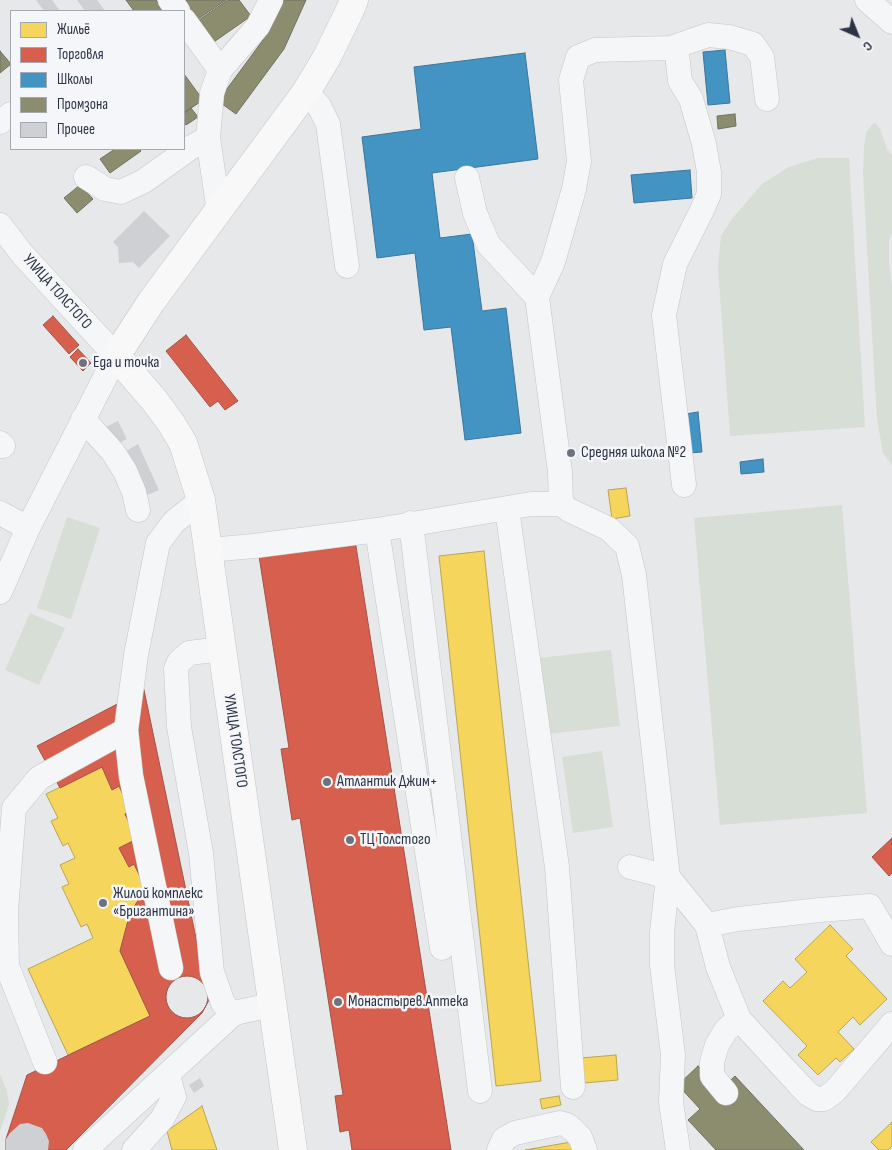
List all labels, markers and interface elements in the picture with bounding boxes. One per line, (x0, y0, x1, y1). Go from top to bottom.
legend (10, 10, 185, 150)
north arrow (832, 10, 882, 60)
text: Жильё (57, 20, 90, 39)
text: С (859, 38, 876, 55)
text: Торговля (57, 45, 104, 64)
text: Школы (57, 70, 93, 89)
text: Промзона (57, 95, 108, 114)
text: Прочее (57, 120, 95, 139)
street label: УЛИЦА ТОЛСТОГО (18, 250, 96, 334)
place label: Еда и точка (93, 353, 160, 373)
marker: Еда и точка (77, 357, 89, 369)
place label: Средняя школа №2 (581, 443, 686, 463)
marker: Средняя школа №2 (565, 447, 577, 459)
street label: УЛИЦА ТОЛСТОГО (219, 693, 251, 789)
place label: Атлантик Джим+ (337, 772, 438, 792)
marker: Атлантик Джим+ (321, 776, 333, 788)
place label: ТЦ Толстого (360, 830, 431, 850)
marker: ТЦ Толстого (344, 834, 356, 846)
place label: Жилой комплекс «Бригантина» (113, 884, 203, 922)
marker: Жилой комплекс «Бригантина» (97, 897, 109, 909)
place label: Монастырев.Аптека (348, 992, 468, 1012)
marker: Монастырев.Аптека (332, 996, 344, 1008)

